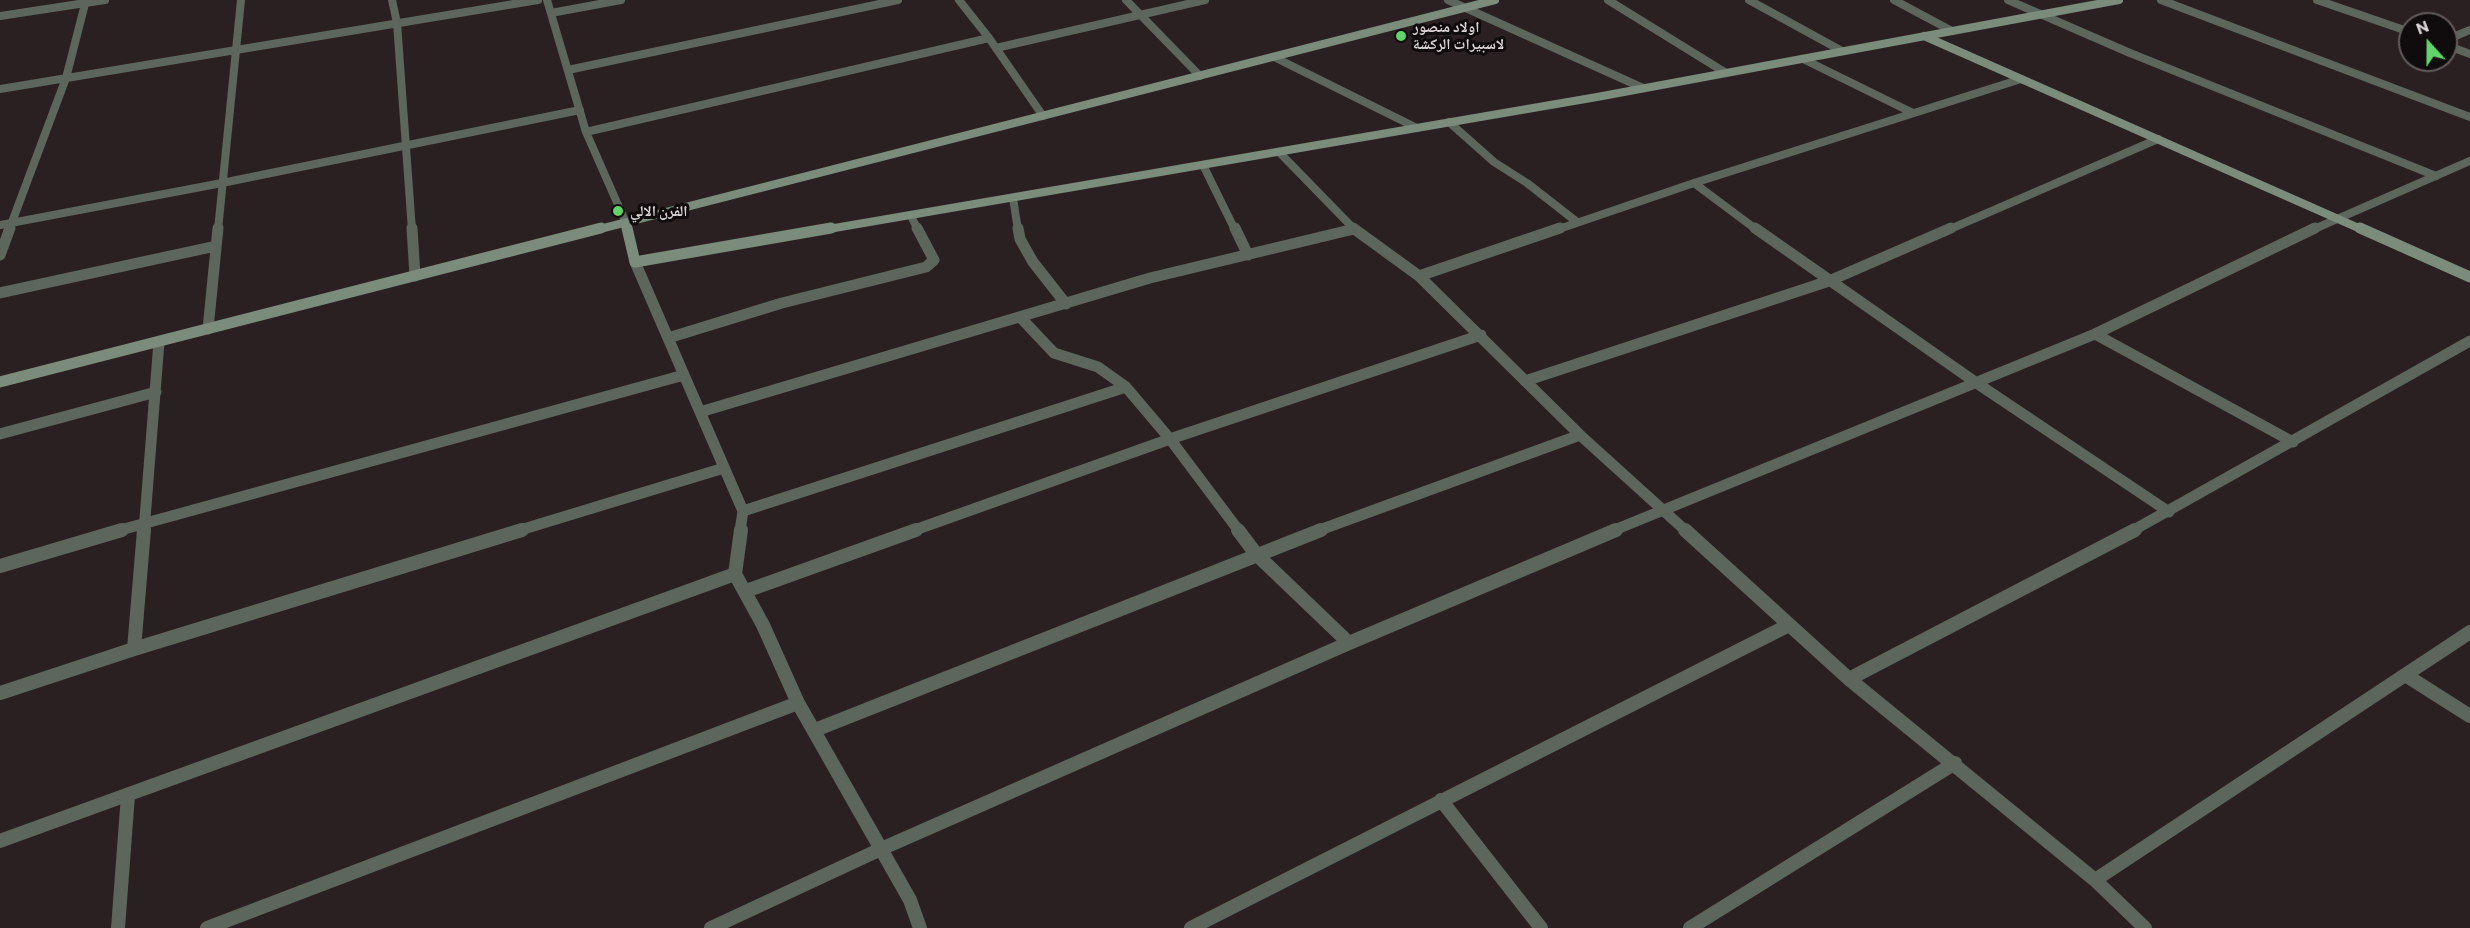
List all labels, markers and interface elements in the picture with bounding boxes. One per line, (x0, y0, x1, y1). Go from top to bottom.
north arrow (2398, 12, 2458, 72)
text: N (2413, 16, 2431, 38)
place label: اولاد منصور لاسبيرات الركشة (1413, 18, 1504, 53)
marker: اولاد منصور لاسبيرات الركشة (1394, 29, 1408, 43)
place label: الفرن الالي (630, 202, 688, 220)
marker: الفرن الالي (611, 204, 625, 218)

